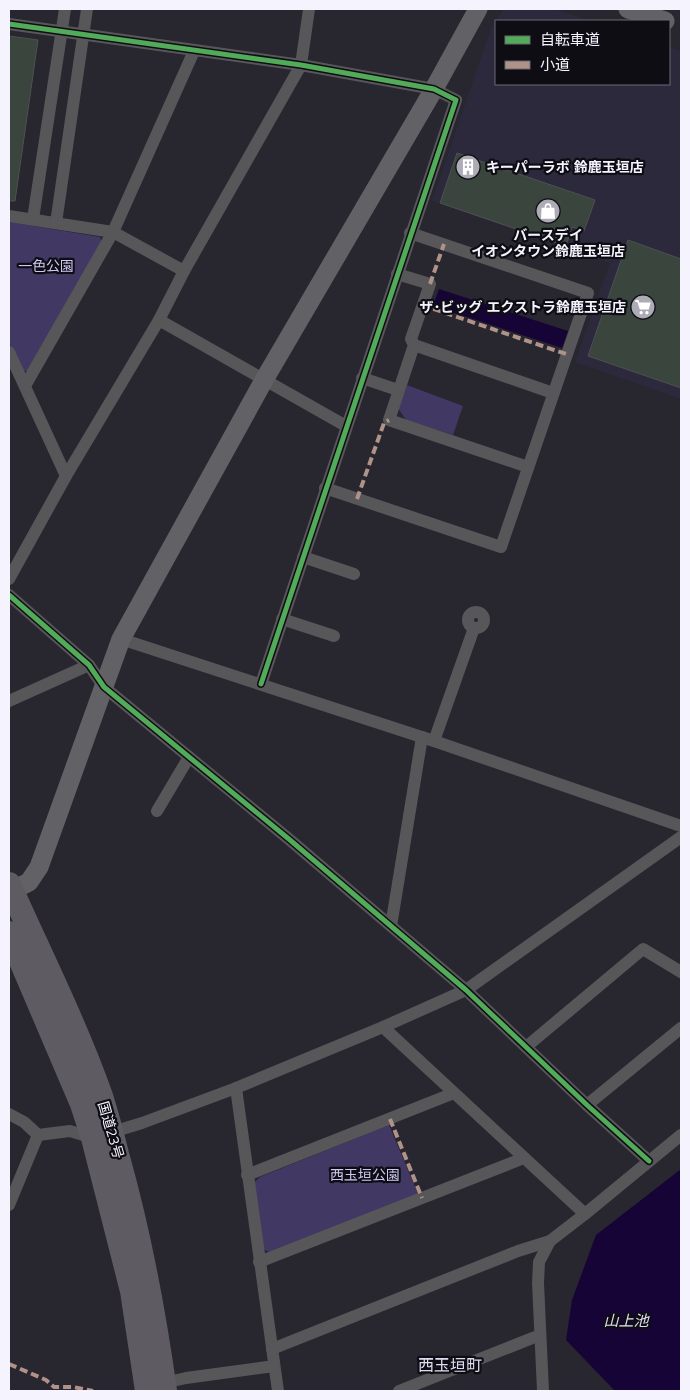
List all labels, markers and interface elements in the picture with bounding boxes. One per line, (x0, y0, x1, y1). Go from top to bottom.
legend (495, 20, 670, 85)
text: 自転車道 (540, 30, 600, 49)
text: 小道 (540, 55, 570, 74)
building icon: キーパーラボ 鈴鹿玉垣店 (455, 154, 481, 180)
place label: キーパーラボ 鈴鹿玉垣店 (486, 158, 644, 176)
shop icon: バースデイ イオンタウン鈴鹿玉垣店 (535, 198, 561, 224)
place label: バースデイ イオンタウン鈴鹿玉垣店 (471, 226, 625, 260)
park label: 一色公園 (18, 257, 74, 275)
supermarket icon: ザ･ビッグ エクストラ鈴鹿玉垣店 (630, 294, 656, 320)
place label: ザ･ビッグ エクストラ鈴鹿玉垣店 (420, 298, 626, 316)
street label: 国道23号 (94, 1099, 128, 1161)
park label: 西玉垣公園 (330, 1166, 400, 1184)
water label: 山上池 (603, 1311, 650, 1330)
district label: 西玉垣町 (418, 1355, 482, 1375)

